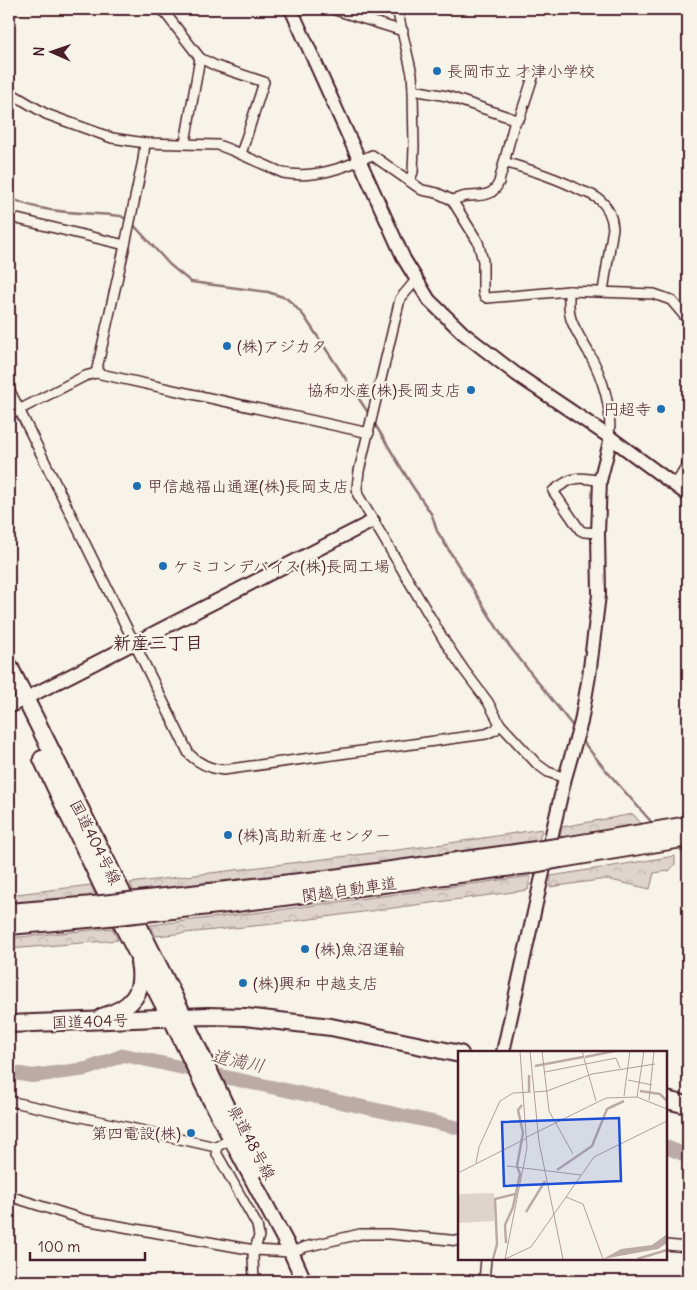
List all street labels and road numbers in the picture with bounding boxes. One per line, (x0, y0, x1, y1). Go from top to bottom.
street label: 国道404号線 (66, 796, 126, 888)
street label: 関越自動車道 (300, 872, 398, 906)
street label: 国道404号 (51, 1010, 129, 1032)
street label: 県道48号線 (224, 1101, 280, 1183)

